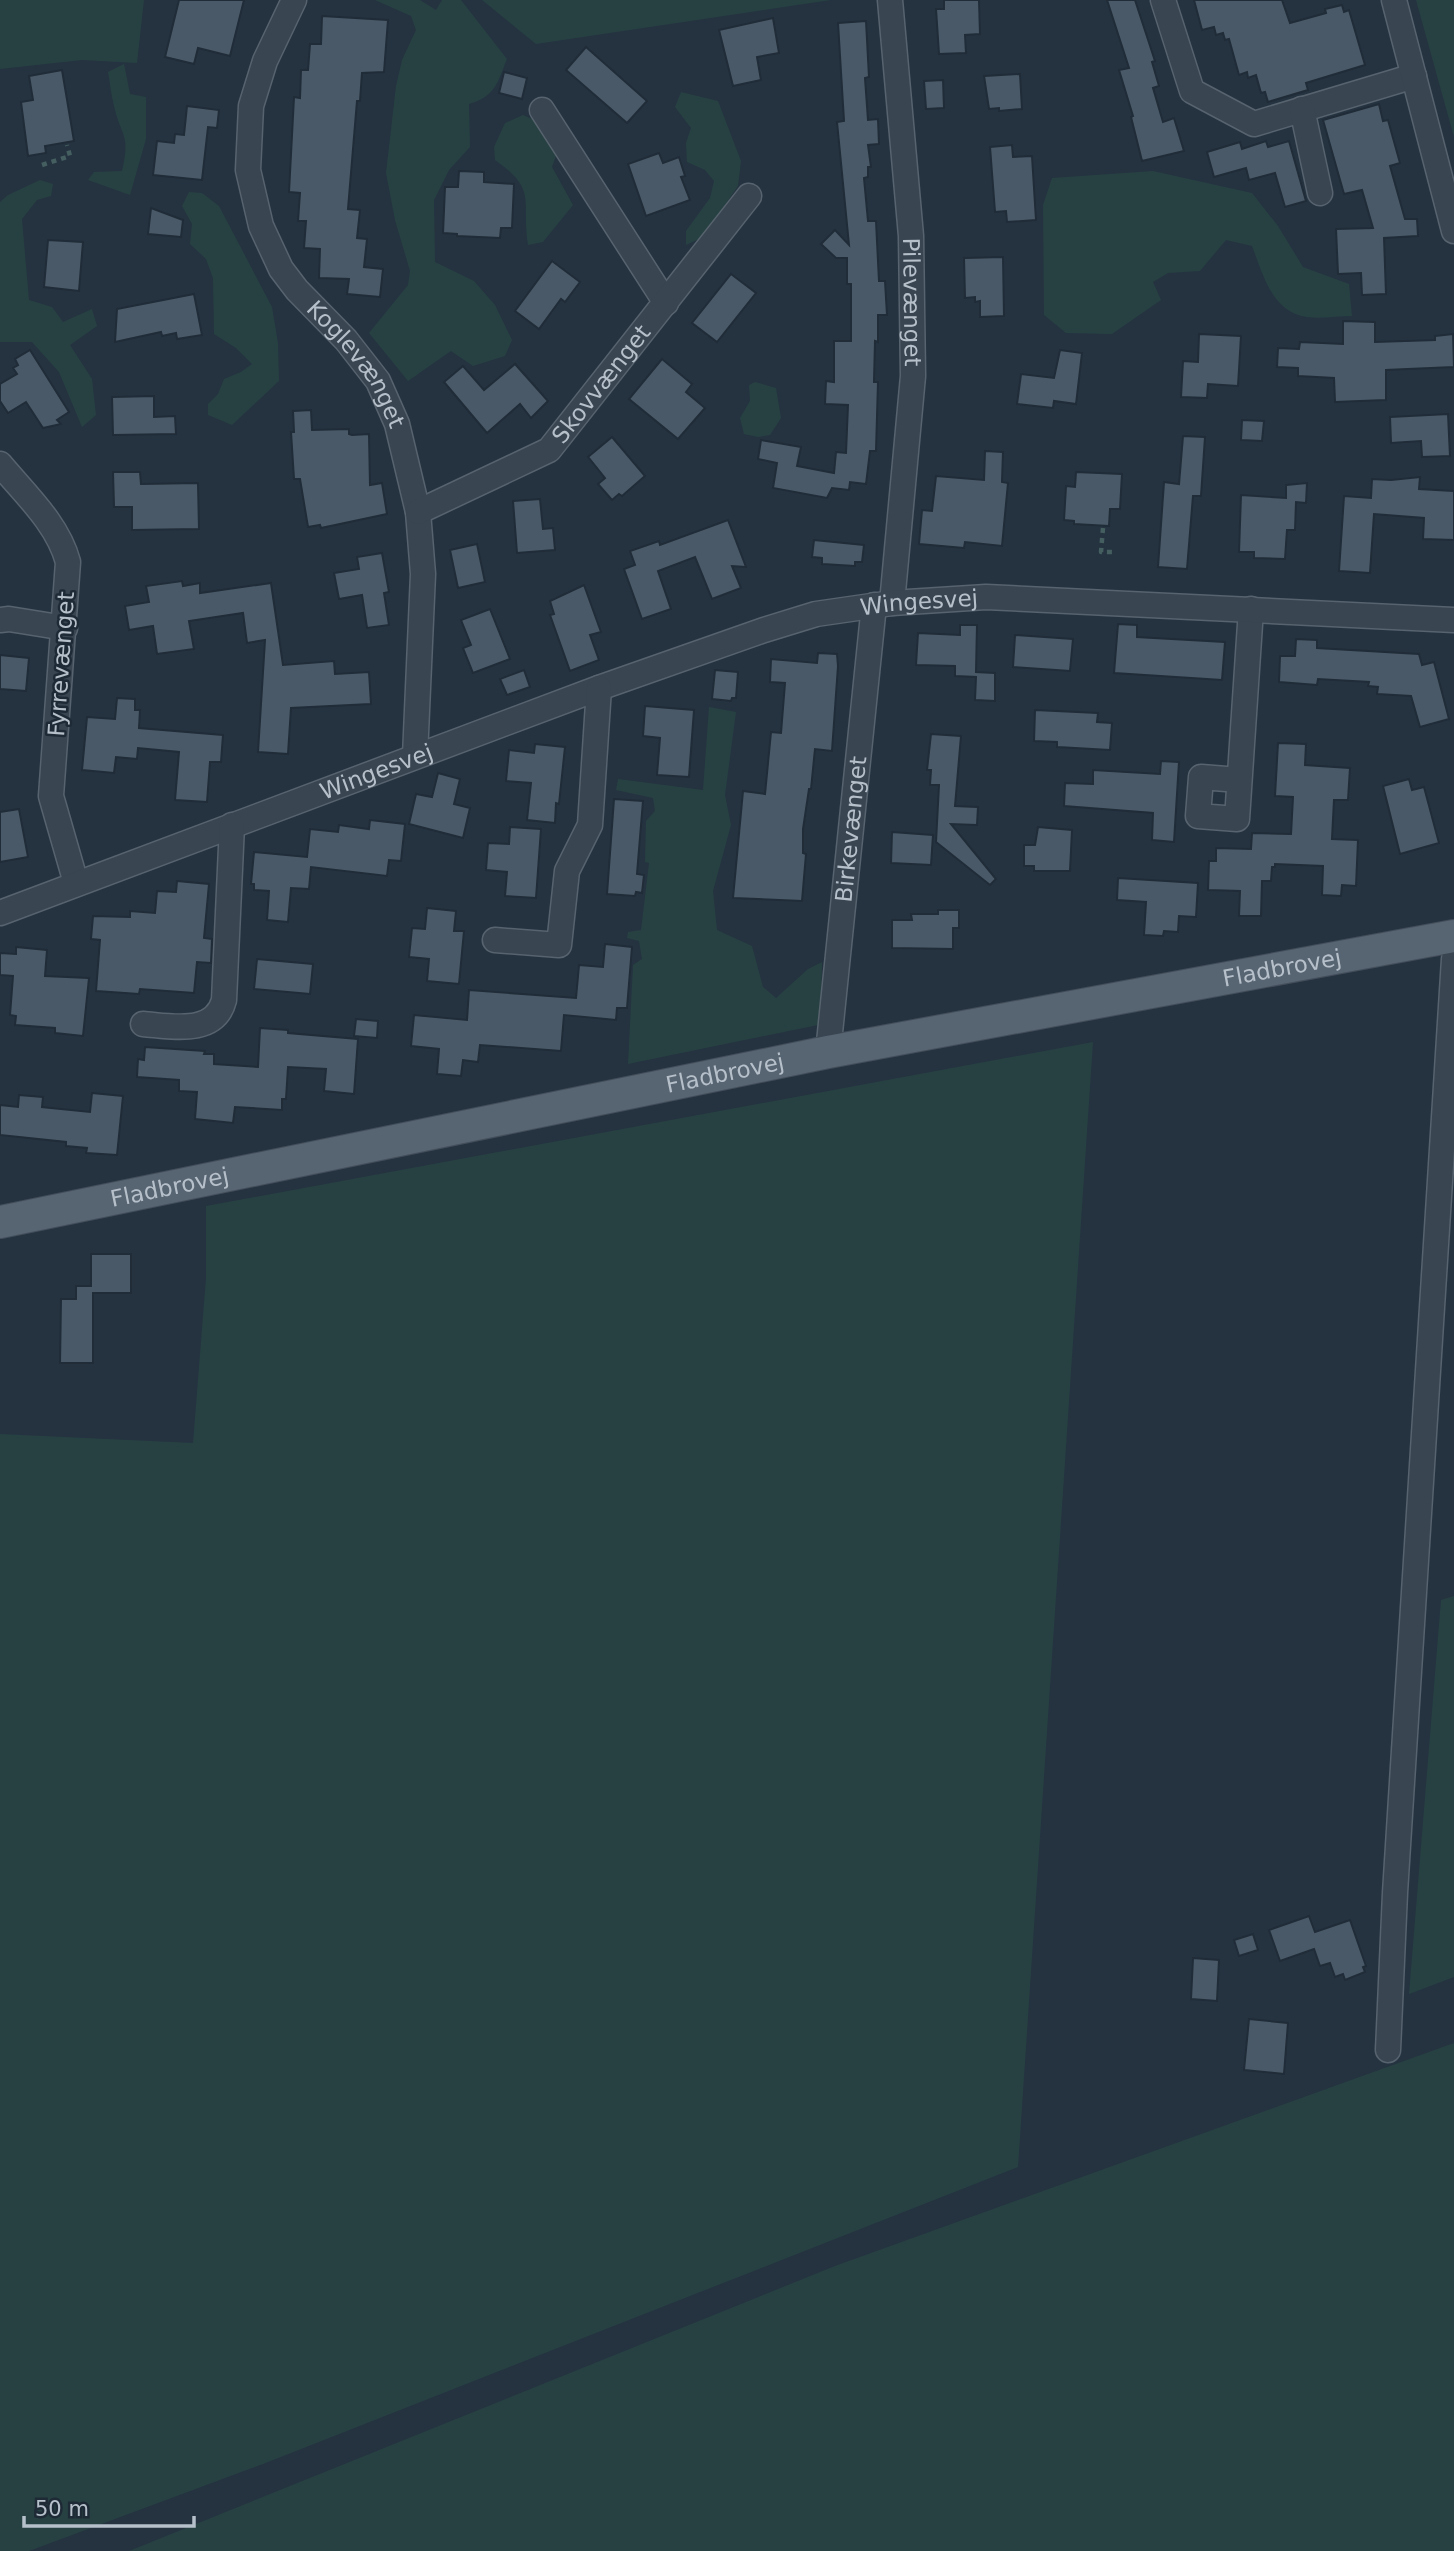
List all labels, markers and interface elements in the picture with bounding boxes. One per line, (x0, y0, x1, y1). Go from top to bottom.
street label: Pilevænget (898, 237, 926, 367)
street label: Koglevænget (302, 295, 410, 432)
street label: Skovvænget (546, 320, 656, 448)
street label: Wingesvej (858, 585, 979, 620)
street label: Fyrrevænget (43, 591, 79, 737)
street label: Wingesvej (316, 739, 436, 805)
street label: Birkevænget (830, 755, 871, 904)
street label: Fladbrovej (1221, 944, 1343, 992)
street label: Fladbrovej (663, 1048, 786, 1098)
street label: Fladbrovej (108, 1162, 231, 1212)
scale bar (24, 2484, 194, 2528)
text: 50 m (35, 2497, 89, 2521)

